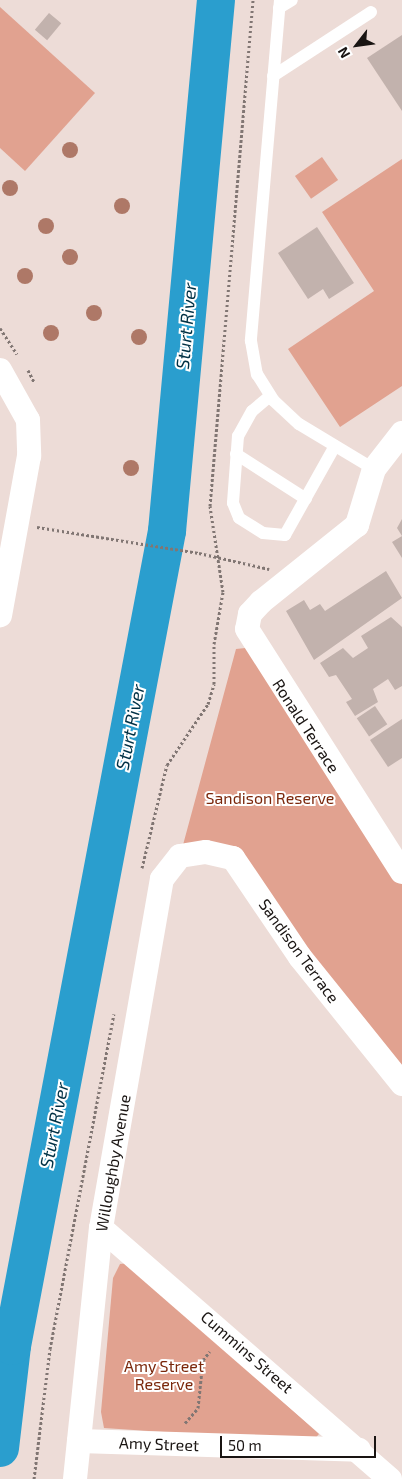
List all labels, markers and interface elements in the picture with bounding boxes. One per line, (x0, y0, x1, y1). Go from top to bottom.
north arrow (332, 20, 382, 70)
text: N (334, 44, 353, 61)
water label: Sturt River (171, 282, 201, 370)
street label: Ronald Terrace (268, 675, 344, 777)
water label: Sturt River (111, 682, 149, 772)
park label: Sandison Reserve (206, 788, 334, 808)
street label: Sandison Terrace (255, 895, 343, 1007)
water label: Sturt River (35, 1080, 73, 1170)
street label: Willoughby Avenue (91, 1093, 135, 1233)
street label: Cummins Street (197, 1307, 297, 1397)
park label: Amy Street Reserve (124, 1356, 204, 1394)
scale bar (222, 1426, 378, 1458)
street label: Amy Street (118, 1433, 200, 1455)
text: 50 m (228, 1436, 262, 1454)

